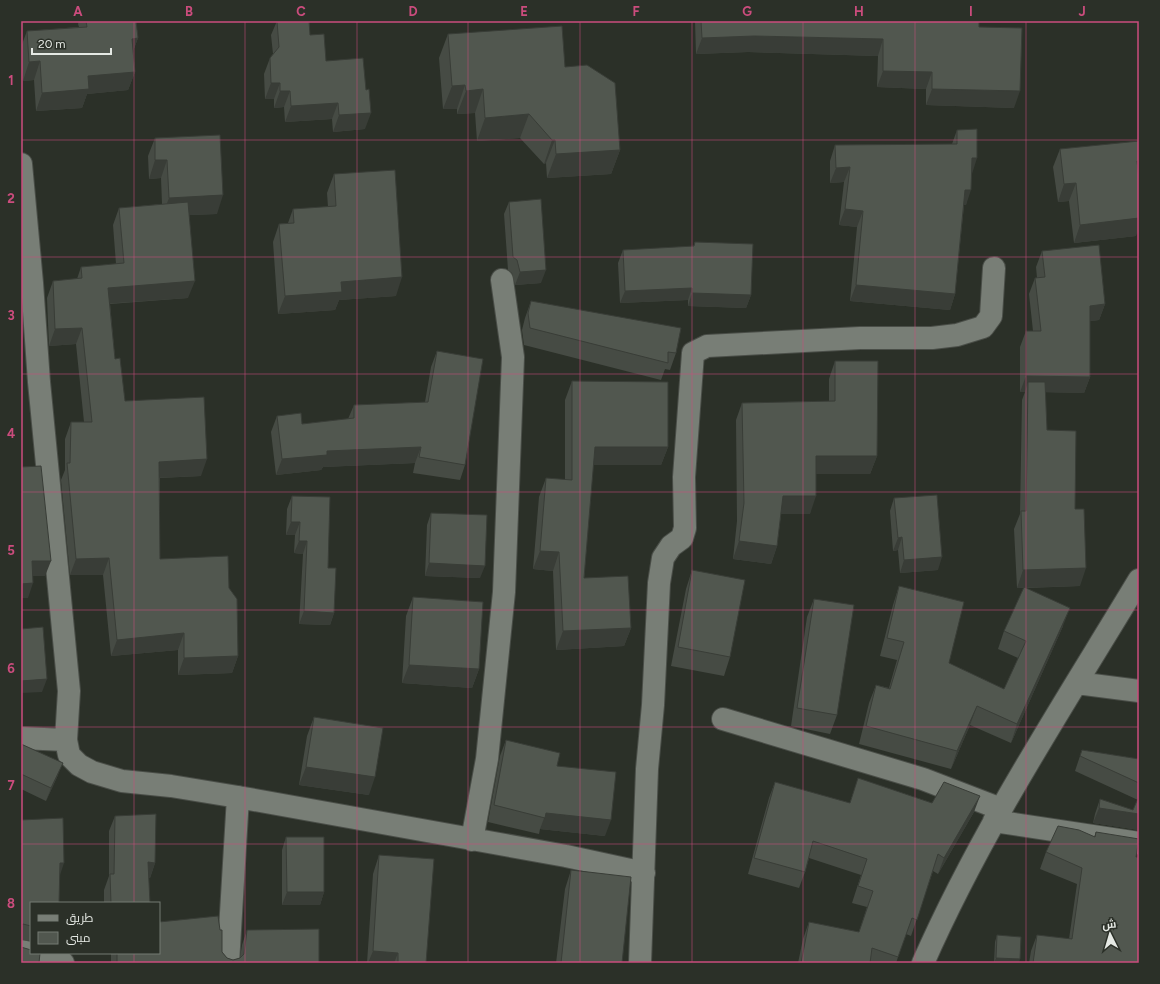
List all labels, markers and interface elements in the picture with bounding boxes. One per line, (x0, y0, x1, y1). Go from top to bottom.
text: A (73, 4, 83, 19)
text: B (185, 4, 193, 19)
text: C (296, 4, 306, 19)
text: D (408, 4, 418, 19)
text: E (520, 4, 528, 19)
text: F (632, 4, 640, 19)
text: G (742, 4, 752, 19)
text: H (854, 4, 864, 19)
text: I (969, 4, 973, 19)
text: J (1078, 4, 1086, 19)
scale bar (32, 30, 111, 56)
text: 20 m (38, 37, 66, 51)
text: 1 (8, 73, 14, 88)
text: 2 (7, 191, 15, 206)
text: 3 (7, 308, 15, 323)
text: 4 (7, 426, 15, 441)
text: 5 (7, 543, 15, 558)
text: 6 (7, 661, 15, 676)
text: 7 (7, 778, 15, 793)
text: 8 (7, 896, 15, 911)
legend (30, 902, 160, 954)
text: طريق (66, 911, 94, 925)
north arrow (1090, 914, 1130, 954)
text: ش (1102, 917, 1117, 932)
text: مبنى (66, 931, 91, 945)

